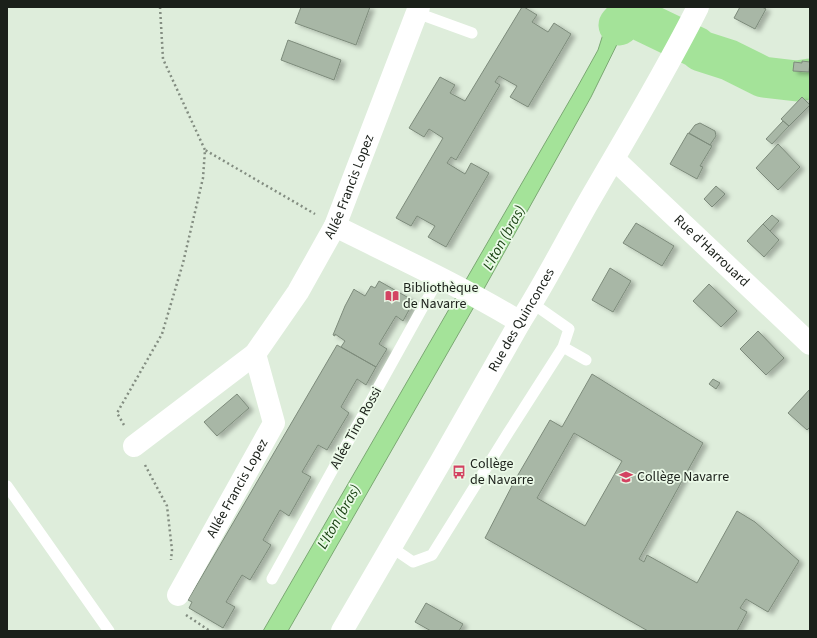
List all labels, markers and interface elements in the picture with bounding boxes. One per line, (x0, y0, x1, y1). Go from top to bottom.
street label: Allée Francis Lopez (320, 132, 379, 243)
water label: L'Iton (bras) (478, 202, 530, 274)
street label: Rue d'Harrouard (669, 210, 754, 292)
street label: Rue des Quinconces (484, 265, 560, 376)
place label: Bibliothèque de Navarre (403, 278, 478, 314)
library icon: Bibliothèque de Navarre (384, 288, 400, 304)
street label: Allée Tino Rossi (325, 383, 387, 473)
street label: Allée Francis Lopez (202, 435, 273, 542)
place label: Collège de Navarre (470, 454, 534, 490)
bus stop icon: Collège de Navarre (451, 464, 467, 480)
place label: Collège Navarre (637, 467, 729, 487)
school or university icon: Collège Navarre (618, 469, 634, 485)
water label: L'Iton (bras) (312, 481, 366, 553)

